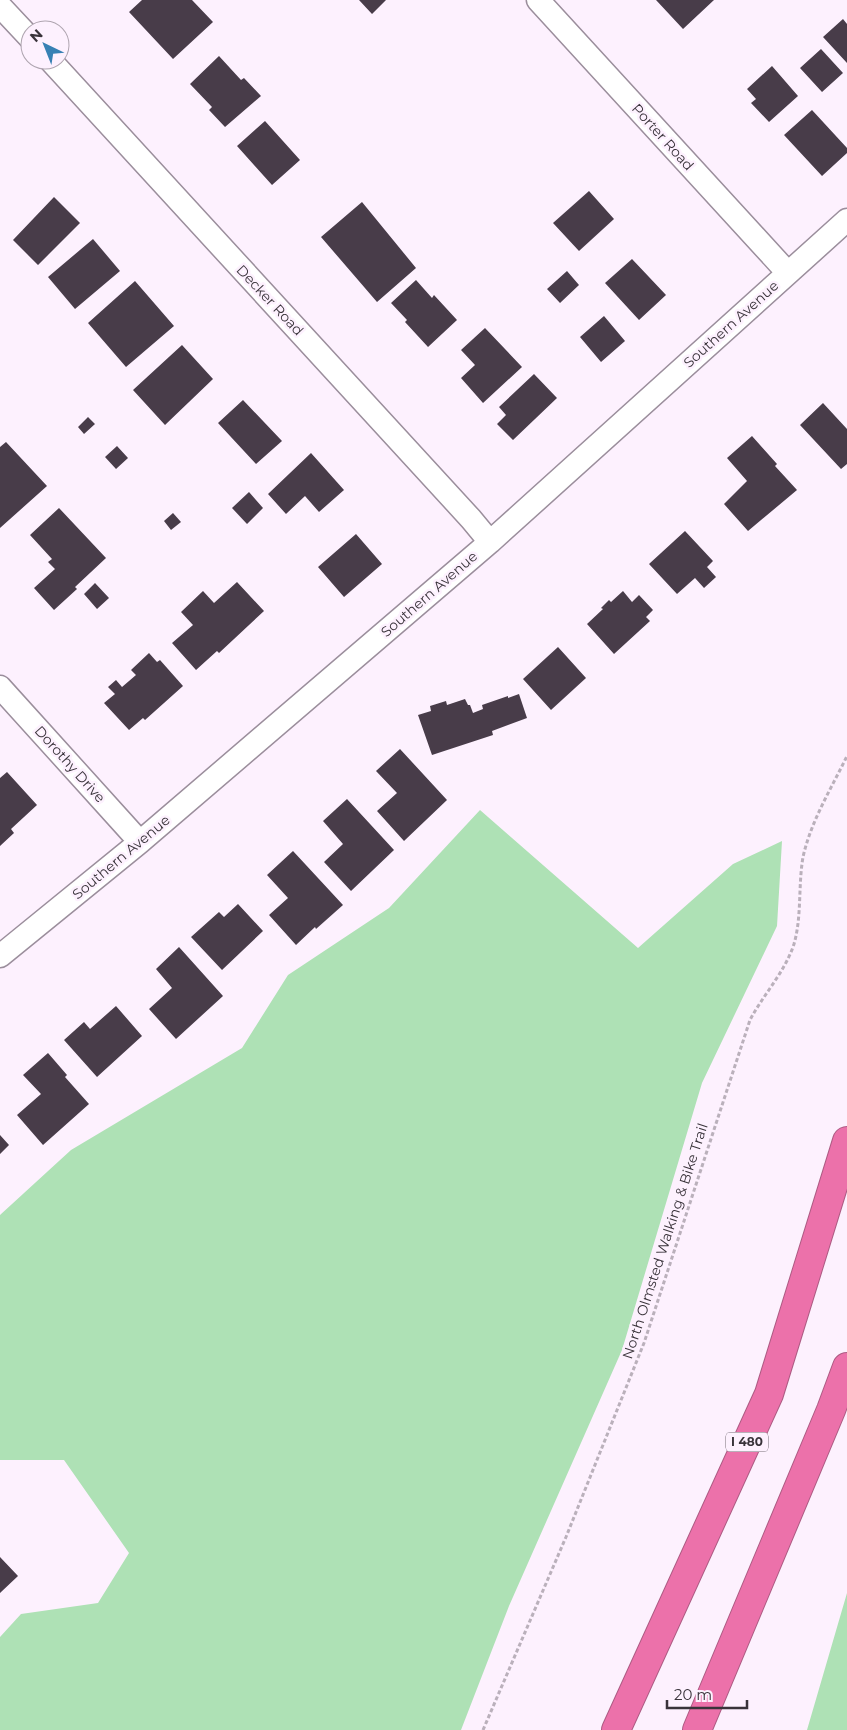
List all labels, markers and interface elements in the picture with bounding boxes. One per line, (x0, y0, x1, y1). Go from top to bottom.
north arrow (20, 20, 70, 70)
text: N (26, 25, 46, 46)
street label: Porter Road (628, 100, 698, 174)
street label: Decker Road (233, 261, 307, 339)
street label: Southern Avenue (680, 277, 782, 371)
street label: Southern Avenue (377, 547, 481, 641)
street label: Dorothy Drive (31, 722, 109, 806)
street label: Southern Avenue (69, 811, 173, 903)
street label: North Olmsted Walking & Bike Trail (618, 1121, 712, 1361)
road number: I 480 (726, 1432, 768, 1451)
scale bar (667, 1678, 747, 1710)
text: 20 m (674, 1685, 712, 1704)

